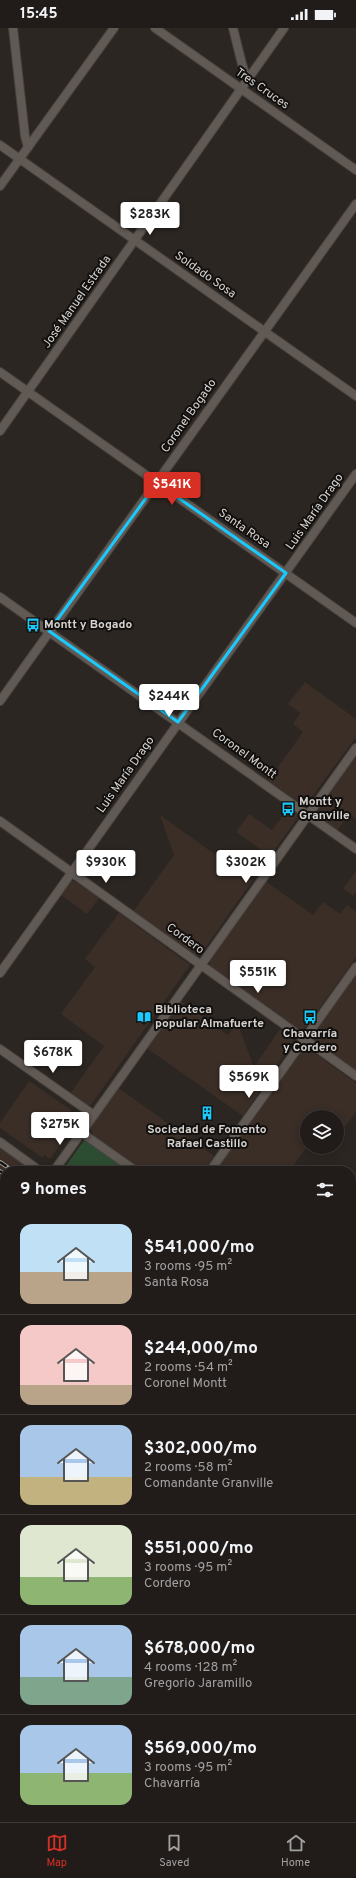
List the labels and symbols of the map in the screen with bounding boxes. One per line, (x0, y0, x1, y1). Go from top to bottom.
street label: Tres Cruces (232, 65, 292, 113)
pin: $283K (122, 202, 178, 236)
street label: Soldado Sosa (171, 248, 239, 302)
street label: José Manuel Estrada (39, 252, 115, 352)
street label: Coronel Bogado (158, 376, 221, 456)
street label: Luis María Drago (283, 470, 348, 553)
pin: $541K (144, 472, 200, 506)
street label: Santa Rosa (215, 505, 273, 553)
bus stop icon: Montt y Bogado (25, 617, 41, 633)
place label: Montt y Bogado (44, 617, 132, 633)
pin: $244K (141, 684, 197, 718)
street label: Coronel Montt (208, 725, 280, 783)
street label: Luis María Drago (94, 733, 159, 816)
place label: Montt y Granville (299, 794, 350, 824)
bus stop icon: Montt y Granville (280, 801, 296, 817)
pin: $930K (78, 850, 134, 884)
pin: $302K (218, 850, 274, 884)
street label: Cordero (163, 920, 207, 958)
pin: $551K (230, 960, 286, 994)
place label: Biblioteca popular Almafuerte (155, 1002, 264, 1032)
library icon: Biblioteca popular Almafuerte (136, 1009, 152, 1025)
bus stop icon: Chavarría y Cordero (302, 1009, 318, 1025)
place label: Chavarría y Cordero (283, 1026, 337, 1056)
pin: $678K (25, 1040, 81, 1074)
pin: $569K (221, 1065, 277, 1099)
building icon: Sociedad de Fomento Rafael Castillo (199, 1105, 215, 1121)
pin: $275K (32, 1112, 88, 1146)
place label: Sociedad de Fomento Rafael Castillo (147, 1122, 267, 1152)

